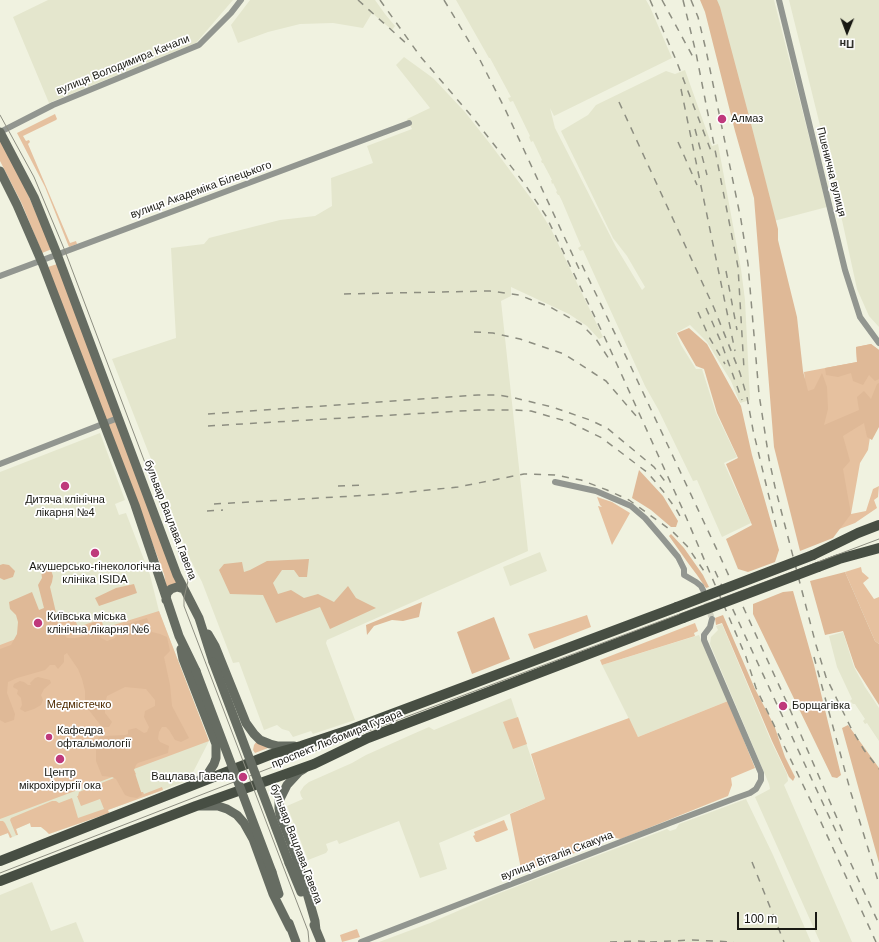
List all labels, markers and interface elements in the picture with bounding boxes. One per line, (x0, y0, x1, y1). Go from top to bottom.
north arrow (827, 12, 867, 52)
street label: вулиця Володимира Качали (54, 32, 192, 98)
text: Пн (839, 38, 854, 50)
place label: Алмаз (731, 112, 763, 126)
marker: Алмаз (716, 113, 728, 125)
street label: Пшенична вулиця (814, 126, 848, 218)
street label: вулиця Академіка Білецького (129, 158, 273, 222)
street label: бульвар Вацлава Гавела (141, 458, 199, 582)
marker: Дитяча клінічна лікарня №4 (59, 480, 71, 492)
place label: Дитяча клінічна лікарня №4 (25, 493, 105, 519)
marker: Акушерсько-гінекологічна клініка ISIDA (89, 547, 101, 559)
place label: Акушерсько-гінекологічна клініка ISIDA (29, 560, 161, 586)
place label: Київська міська клінічна лікарня №6 (47, 610, 149, 636)
marker: Київська міська клінічна лікарня №6 (32, 617, 44, 629)
park label: Медмістечко (47, 698, 111, 712)
place label: Борщагівка (792, 699, 850, 713)
marker: Борщагівка (777, 700, 789, 712)
street label: проспект Любомира Гузара (270, 707, 404, 771)
place label: Кафедра офтальмології (57, 724, 131, 750)
marker: Кафедра офтальмології (44, 732, 54, 742)
marker: Центр мікрохірургії ока (54, 753, 66, 765)
place label: Центр мікрохірургії ока (19, 766, 101, 792)
place label: Вацлава Гавела (151, 770, 234, 784)
marker: Вацлава Гавела (237, 771, 249, 783)
street label: бульвар Вацлава Гавела (267, 782, 325, 906)
street label: вулиця Віталія Скакуна (499, 828, 615, 884)
scale bar (739, 904, 819, 930)
text: 100 m (744, 912, 777, 926)

